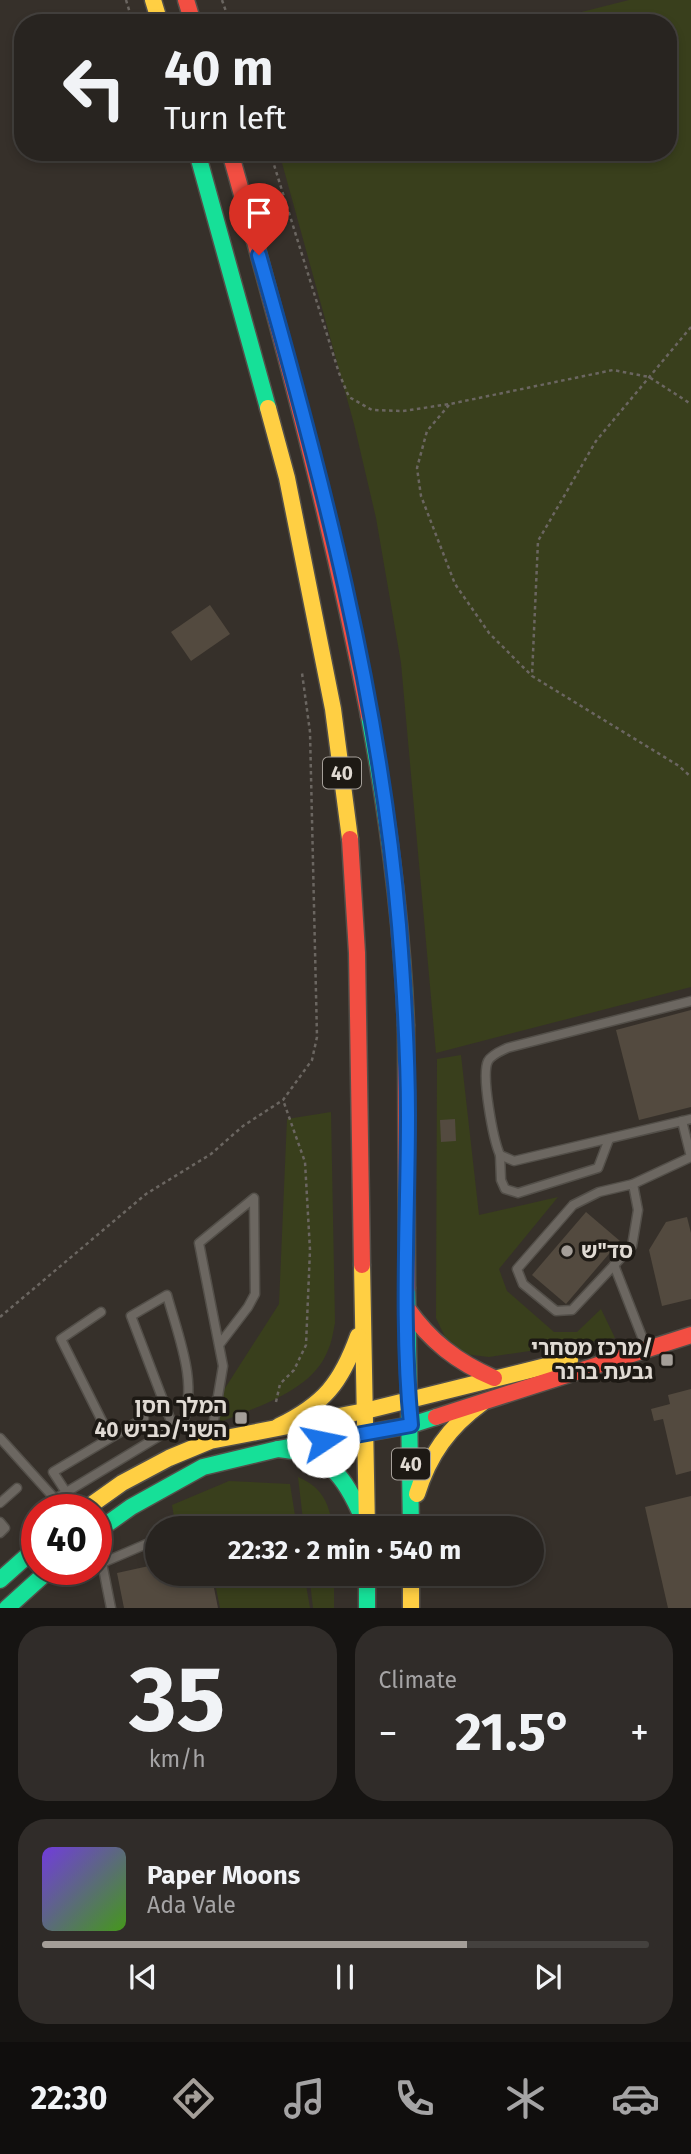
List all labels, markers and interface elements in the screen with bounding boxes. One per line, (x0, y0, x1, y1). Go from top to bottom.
text: 40 m (164, 39, 273, 98)
icon: left (49, 42, 140, 133)
text: Turn left (164, 99, 286, 137)
pin (229, 183, 289, 255)
icon: arrive (240, 194, 278, 232)
road number: 40 (323, 758, 361, 788)
place label: סד"ש (581, 1238, 633, 1264)
marker: סד"ש (559, 1243, 575, 1259)
place label: מרכז מסחרי/ גבעת ברנר (531, 1335, 653, 1385)
marker: מרכז מסחרי/ גבעת ברנר (659, 1352, 675, 1368)
place label: המלך חסן השני/כביש 40 (94, 1393, 227, 1443)
position arrow (286, 1404, 360, 1478)
marker: המלך חסן השני/כביש 40 (233, 1410, 249, 1426)
road number: 40 (392, 1448, 430, 1480)
speed limit sign: 40 (21, 1494, 112, 1585)
text: 22:32 · 2 min · 540 m (228, 1535, 461, 1566)
text: 35 (129, 1645, 225, 1754)
text: Climate (379, 1666, 457, 1694)
text: 21.5° (455, 1701, 572, 1764)
text: − (379, 1710, 398, 1756)
text: + (630, 1710, 649, 1756)
text: km/h (149, 1745, 206, 1773)
text: Paper Moons (147, 1860, 300, 1891)
text: Ada Vale (147, 1891, 236, 1919)
icon: previous (124, 1958, 162, 1996)
icon: pause (326, 1958, 364, 1996)
icon: next (529, 1958, 567, 1996)
icon: directions (169, 2074, 218, 2123)
icon: music (280, 2074, 329, 2123)
icon: phone (390, 2074, 439, 2123)
icon: climate (501, 2074, 550, 2123)
icon: car (611, 2074, 660, 2123)
text: 22:30 (31, 2079, 107, 2117)

